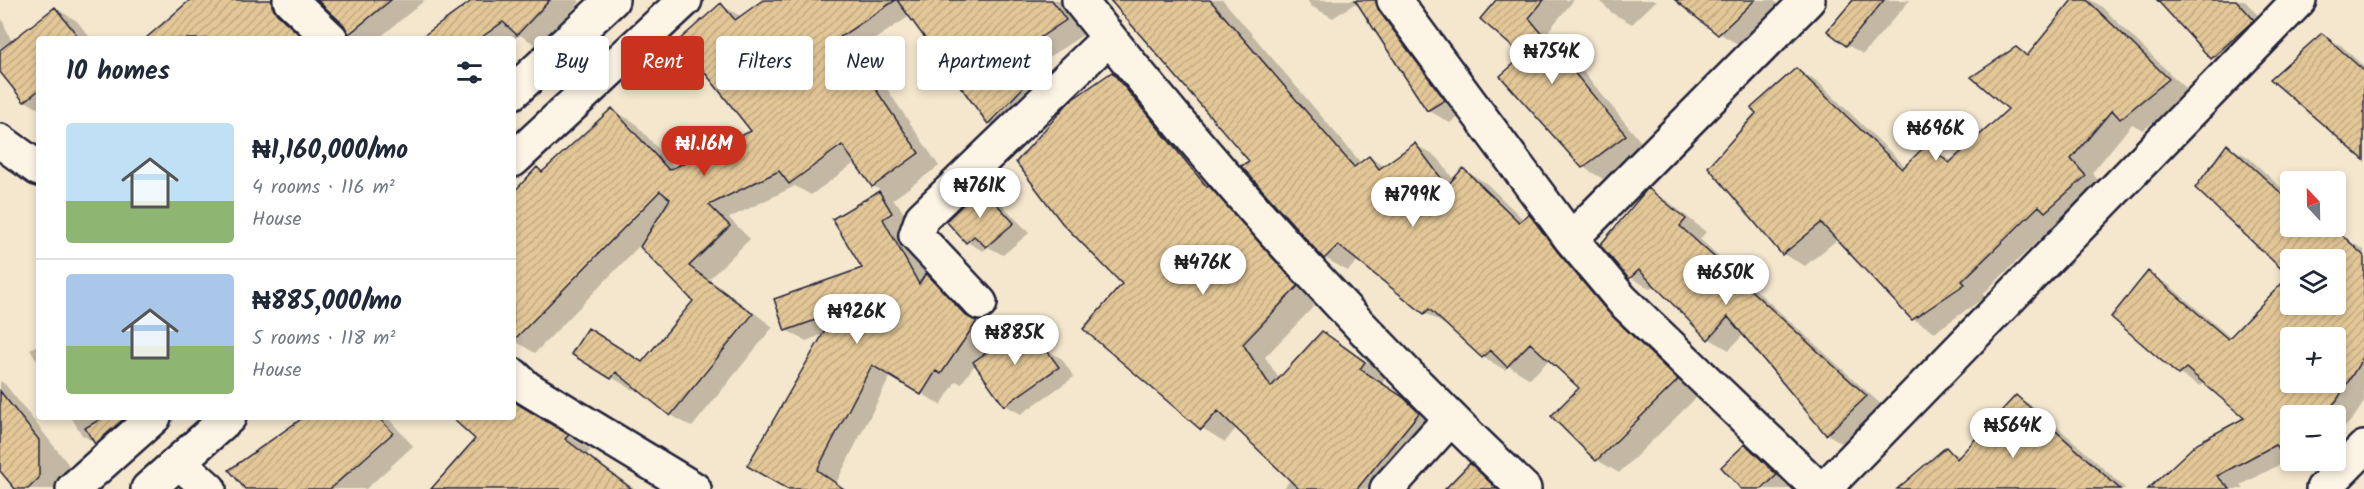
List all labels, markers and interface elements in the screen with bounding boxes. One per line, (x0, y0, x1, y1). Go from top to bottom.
pin: ₦754K (1510, 34, 1594, 85)
chip: Buy (534, 36, 609, 90)
chip: Rent (621, 36, 704, 90)
chip: Filters (716, 36, 813, 90)
chip: New (825, 36, 905, 90)
chip: Apartment (917, 36, 1052, 90)
text: ₦754K (1524, 37, 1580, 69)
text: 10 homes (66, 51, 170, 93)
icon: filters (453, 56, 486, 89)
pin: ₦696K (1894, 111, 1978, 162)
text: ₦696K (1907, 114, 1965, 146)
pin: ₦1.16M (655, 126, 753, 177)
text: ₦1.16M (675, 129, 733, 161)
text: ₦1,160,000/mo (252, 130, 408, 172)
icon: home (114, 147, 186, 219)
pin: ₦761K (938, 168, 1022, 219)
text: ₦761K (954, 171, 1006, 203)
north arrow (2280, 171, 2346, 237)
map controls (2280, 171, 2346, 471)
text: 4 rooms · 116 m² (252, 172, 395, 204)
pin: ₦799K (1371, 177, 1455, 228)
text: ₦799K (1385, 180, 1441, 212)
text: House (252, 204, 302, 236)
pin: ₦476K (1161, 245, 1245, 296)
text: ₦476K (1174, 248, 1232, 280)
button: layers (2280, 249, 2346, 315)
pin: ₦650K (1684, 255, 1768, 306)
text: ₦650K (1697, 258, 1755, 290)
text: ₦885,000/mo (252, 281, 402, 323)
pin: ₦926K (815, 294, 899, 345)
text: ₦926K (827, 297, 887, 329)
icon: home (114, 298, 186, 370)
pin: ₦885K (973, 315, 1057, 366)
text: ₦885K (985, 318, 1045, 350)
text: 5 rooms · 118 m² (252, 323, 395, 355)
button: + (2280, 327, 2346, 393)
text: House (252, 355, 302, 387)
button: − (2280, 405, 2346, 471)
pin: ₦564K (1971, 408, 2055, 459)
text: ₦564K (1984, 411, 2042, 443)

